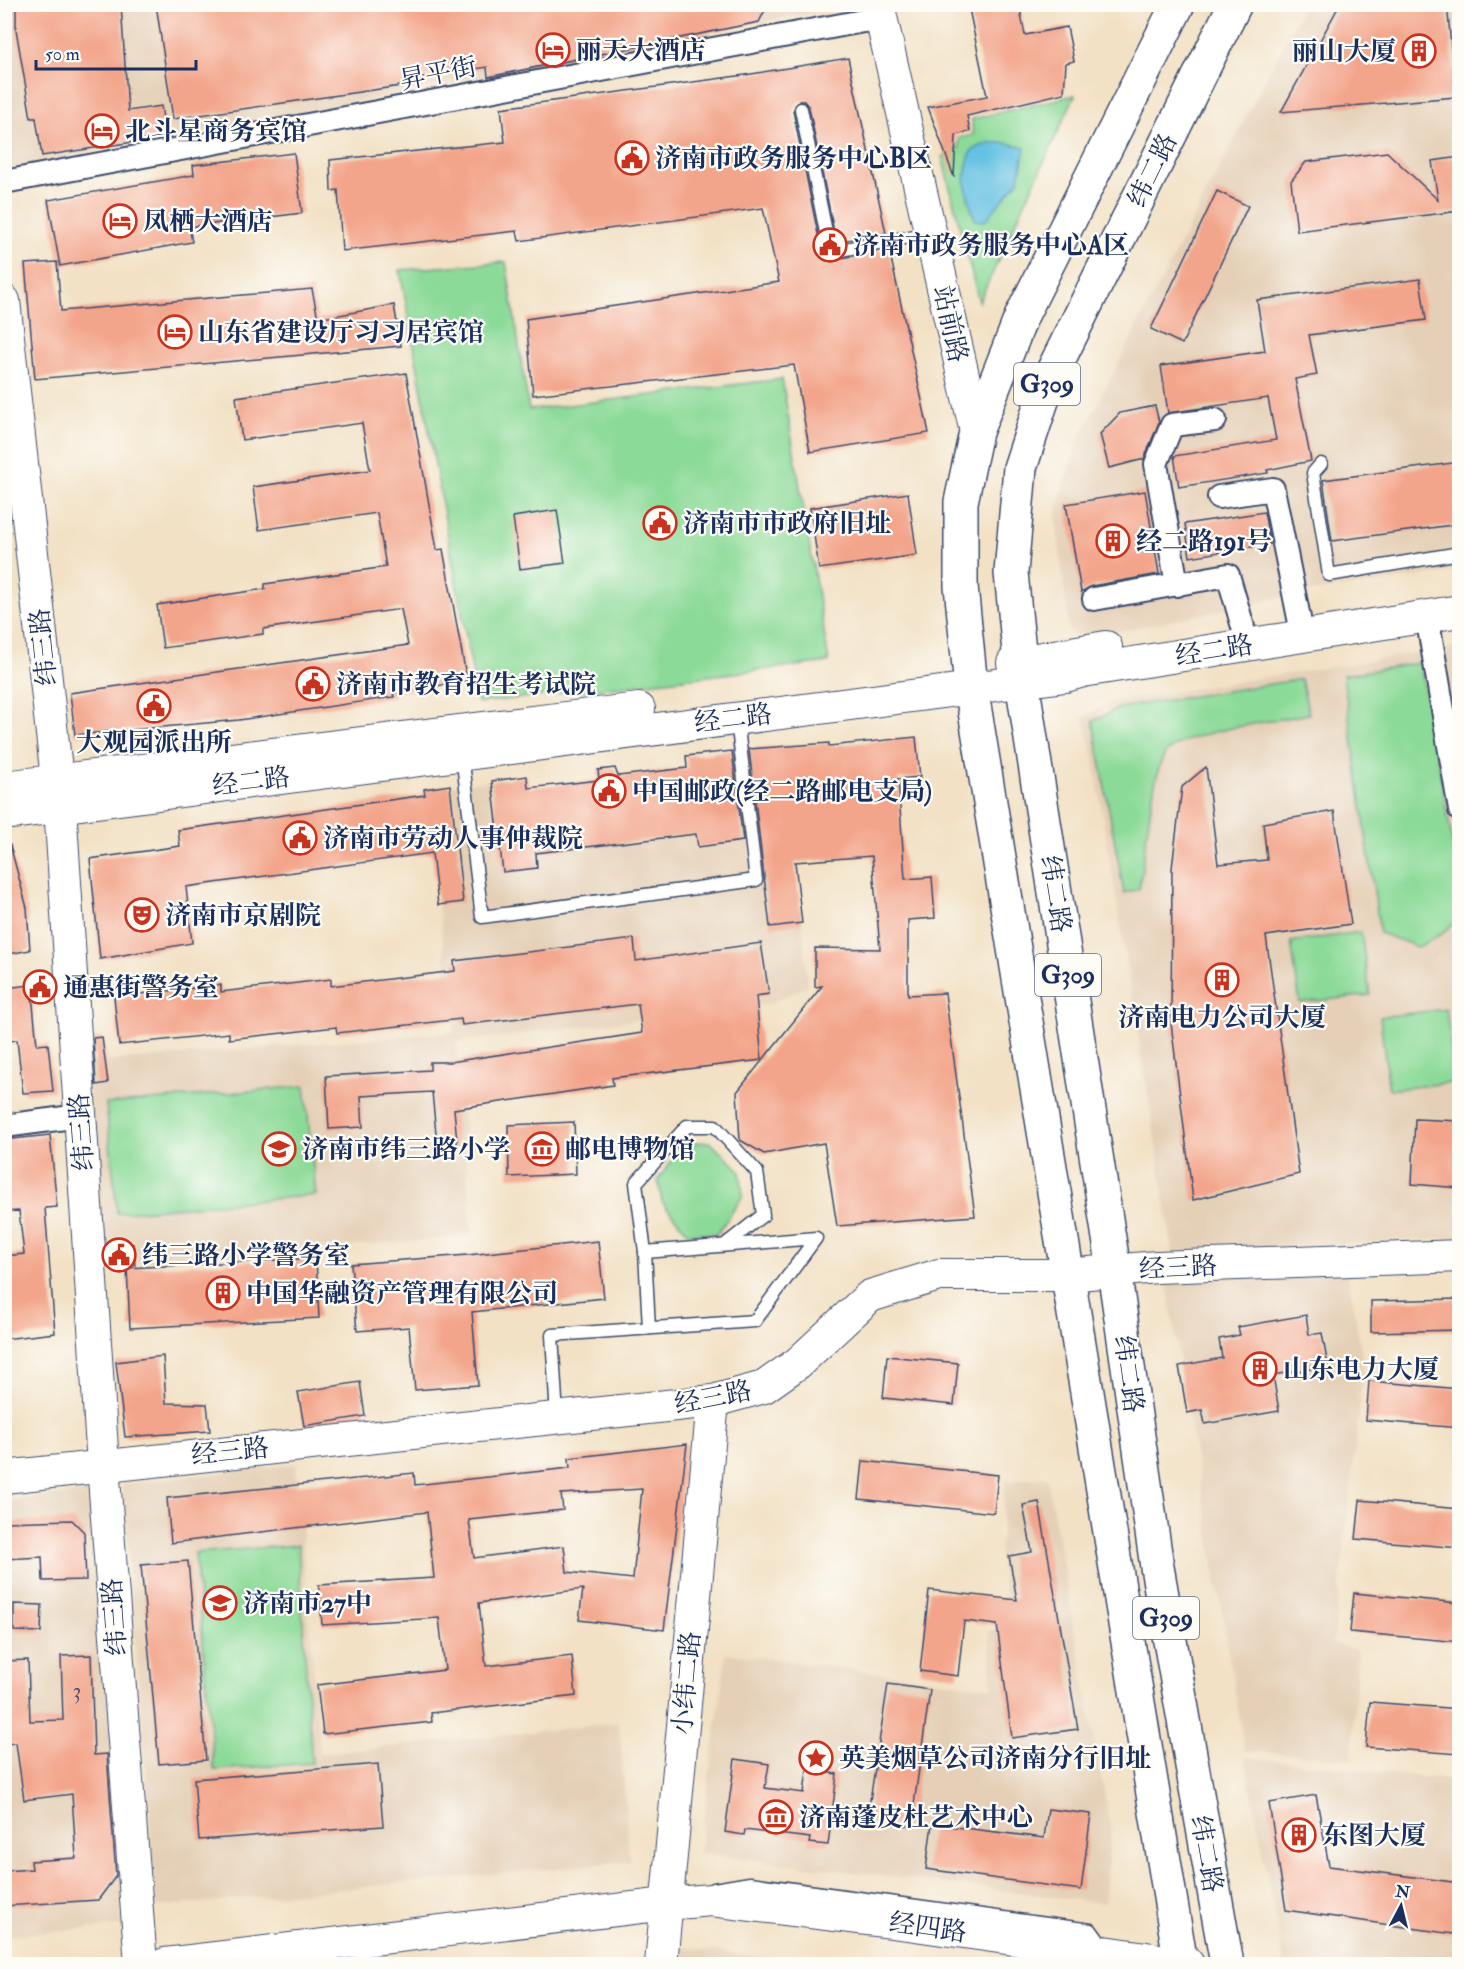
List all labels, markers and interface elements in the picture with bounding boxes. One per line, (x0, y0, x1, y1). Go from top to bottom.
hotel icon: 丽天大酒店 (535, 32, 571, 68)
scale bar (36, 33, 196, 71)
building icon: 丽山大厦 (1401, 33, 1437, 69)
place label: 丽天大酒店 (576, 35, 706, 67)
place label: 丽山大厦 (1292, 36, 1396, 68)
text: 50 m (45, 43, 80, 66)
street label: 昇平街 (397, 51, 480, 97)
hotel icon: 北斗星商务宾馆 (84, 113, 120, 149)
place label: 北斗星商务宾馆 (125, 116, 307, 148)
street label: 纬二路 (1121, 128, 1184, 213)
public building icon: 济南市政务服务中心B区 (614, 140, 650, 176)
place label: 济南市政务服务中心B区 (655, 143, 932, 175)
hotel icon: 凤栖大酒店 (102, 203, 138, 239)
place label: 凤栖大酒店 (143, 206, 273, 238)
public building icon: 济南市政务服务中心A区 (812, 227, 848, 263)
place label: 济南市政务服务中心A区 (853, 230, 1130, 262)
street label: 站前路 (926, 283, 974, 366)
hotel icon: 山东省建设厅习习居宾馆 (157, 314, 193, 350)
place label: 山东省建设厅习习居宾馆 (198, 317, 484, 349)
road number: G309 (1014, 363, 1080, 405)
public building icon: 济南市市政府旧址 (642, 505, 678, 541)
place label: 济南市市政府旧址 (683, 508, 891, 540)
building icon: 经二路191号 (1095, 523, 1131, 559)
place label: 经二路191号 (1136, 526, 1272, 558)
street label: 纬三路 (24, 606, 64, 687)
street label: 经二路 (1173, 629, 1255, 673)
public building icon: 济南市教育招生考试院 (295, 666, 331, 702)
place label: 济南市教育招生考试院 (336, 669, 596, 701)
public building icon: 大观园派出所 (136, 688, 172, 724)
street label: 经二路 (692, 698, 774, 740)
place label: 大观园派出所 (76, 727, 232, 759)
street label: 经二路 (210, 761, 292, 803)
public building icon: 中国邮政(经二路邮电支局) (591, 773, 627, 809)
place label: 中国邮政(经二路邮电支局) (632, 776, 932, 808)
public building icon: 济南市劳动人事仲裁院 (282, 820, 318, 856)
place label: 济南市劳动人事仲裁院 (323, 823, 583, 855)
street label: 纬二路 (1033, 853, 1077, 935)
theatre icon: 济南市京剧院 (124, 897, 160, 933)
place label: 济南市京剧院 (165, 900, 321, 932)
road number: G309 (1035, 954, 1101, 996)
building icon: 济南电力公司大厦 (1204, 962, 1240, 998)
public building icon: 通惠街警务室 (22, 969, 58, 1005)
place label: 通惠街警务室 (63, 972, 219, 1004)
place label: 济南电力公司大厦 (1118, 1002, 1326, 1034)
street label: 纬三路 (63, 1092, 101, 1172)
school or university icon: 济南市纬三路小学 (261, 1131, 297, 1167)
museum icon: 邮电博物馆 (524, 1131, 560, 1167)
place label: 济南市纬三路小学 (302, 1134, 510, 1166)
place label: 邮电博物馆 (565, 1134, 695, 1166)
public building icon: 纬三路小学警务室 (101, 1237, 137, 1273)
place label: 纬三路小学警务室 (142, 1240, 350, 1272)
street label: 经三路 (1138, 1250, 1218, 1286)
building icon: 中国华融资产管理有限公司 (205, 1275, 241, 1311)
place label: 中国华融资产管理有限公司 (246, 1278, 558, 1310)
street label: 纬二路 (1107, 1333, 1149, 1415)
building icon: 山东电力大厦 (1242, 1351, 1278, 1387)
place label: 山东电力大厦 (1283, 1354, 1439, 1386)
street label: 经三路 (672, 1375, 755, 1421)
street label: 经三路 (190, 1432, 271, 1472)
street label: 纬三路 (96, 1577, 134, 1657)
school or university icon: 济南市27中 (202, 1585, 238, 1621)
place label: 济南市27中 (243, 1588, 372, 1620)
road number: G309 (1133, 1597, 1199, 1639)
street label: 小纬二路 (667, 1630, 707, 1736)
house number: 3 (73, 1677, 81, 1705)
place icon: 英美烟草公司济南分行旧址 (798, 1740, 834, 1776)
place label: 英美烟草公司济南分行旧址 (839, 1743, 1151, 1775)
museum icon: 济南蓬皮杜艺术中心 (758, 1799, 794, 1835)
place label: 济南蓬皮杜艺术中心 (799, 1802, 1033, 1834)
street label: 纬二路 (1183, 1813, 1229, 1895)
building icon: 东图大厦 (1281, 1817, 1317, 1853)
place label: 东图大厦 (1322, 1820, 1426, 1852)
north arrow (1371, 1876, 1431, 1936)
text: N (1393, 1881, 1412, 1903)
street label: 经四路 (887, 1907, 969, 1949)

